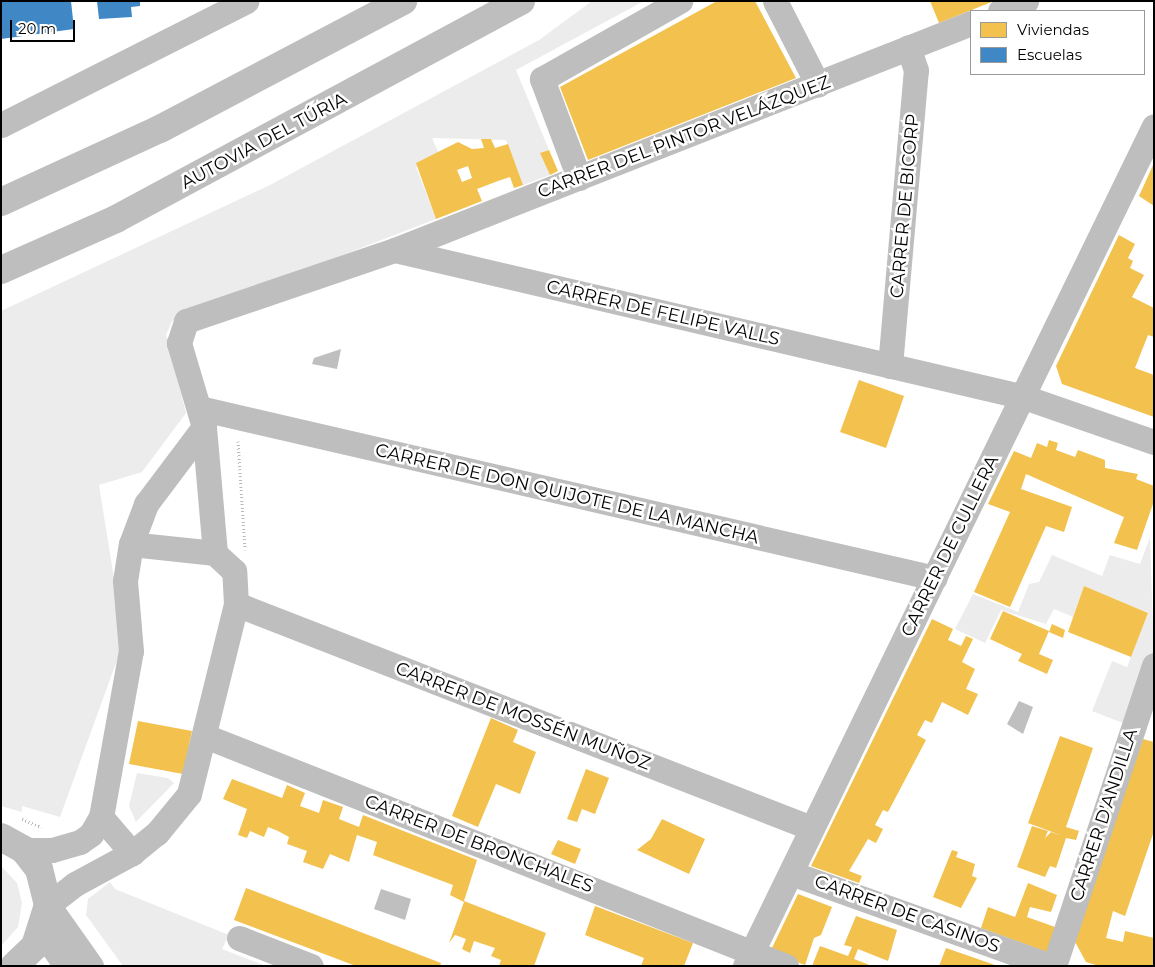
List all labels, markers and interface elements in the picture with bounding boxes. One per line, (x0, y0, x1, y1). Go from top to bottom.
scale bar (12, 10, 78, 42)
legend (970, 10, 1145, 75)
text: 20 m (18, 19, 56, 38)
text: Viviendas (1017, 20, 1089, 39)
text: Escuelas (1017, 45, 1082, 64)
street label: CARRER DEL PINTOR VELÁZQUEZ (535, 71, 833, 203)
street label: AUTOVIA DEL TÚRIA (177, 88, 351, 194)
street label: CARRER DE BICORP (886, 113, 924, 299)
street label: CARRER DE FELIPE VALLS (544, 276, 782, 350)
street label: CARRER DE DON QUIJOTE DE LA MANCHA (373, 439, 761, 549)
street label: CARRER DE CULLERA (897, 452, 1003, 640)
street label: CARRER DE MOSSÉN MUÑOZ (392, 657, 654, 775)
street label: CARRER D'ANDILLA (1066, 726, 1142, 904)
street label: CARRER DE BRONCHALES (362, 790, 596, 898)
street label: CARRER DE CASINOS (811, 870, 1003, 958)

